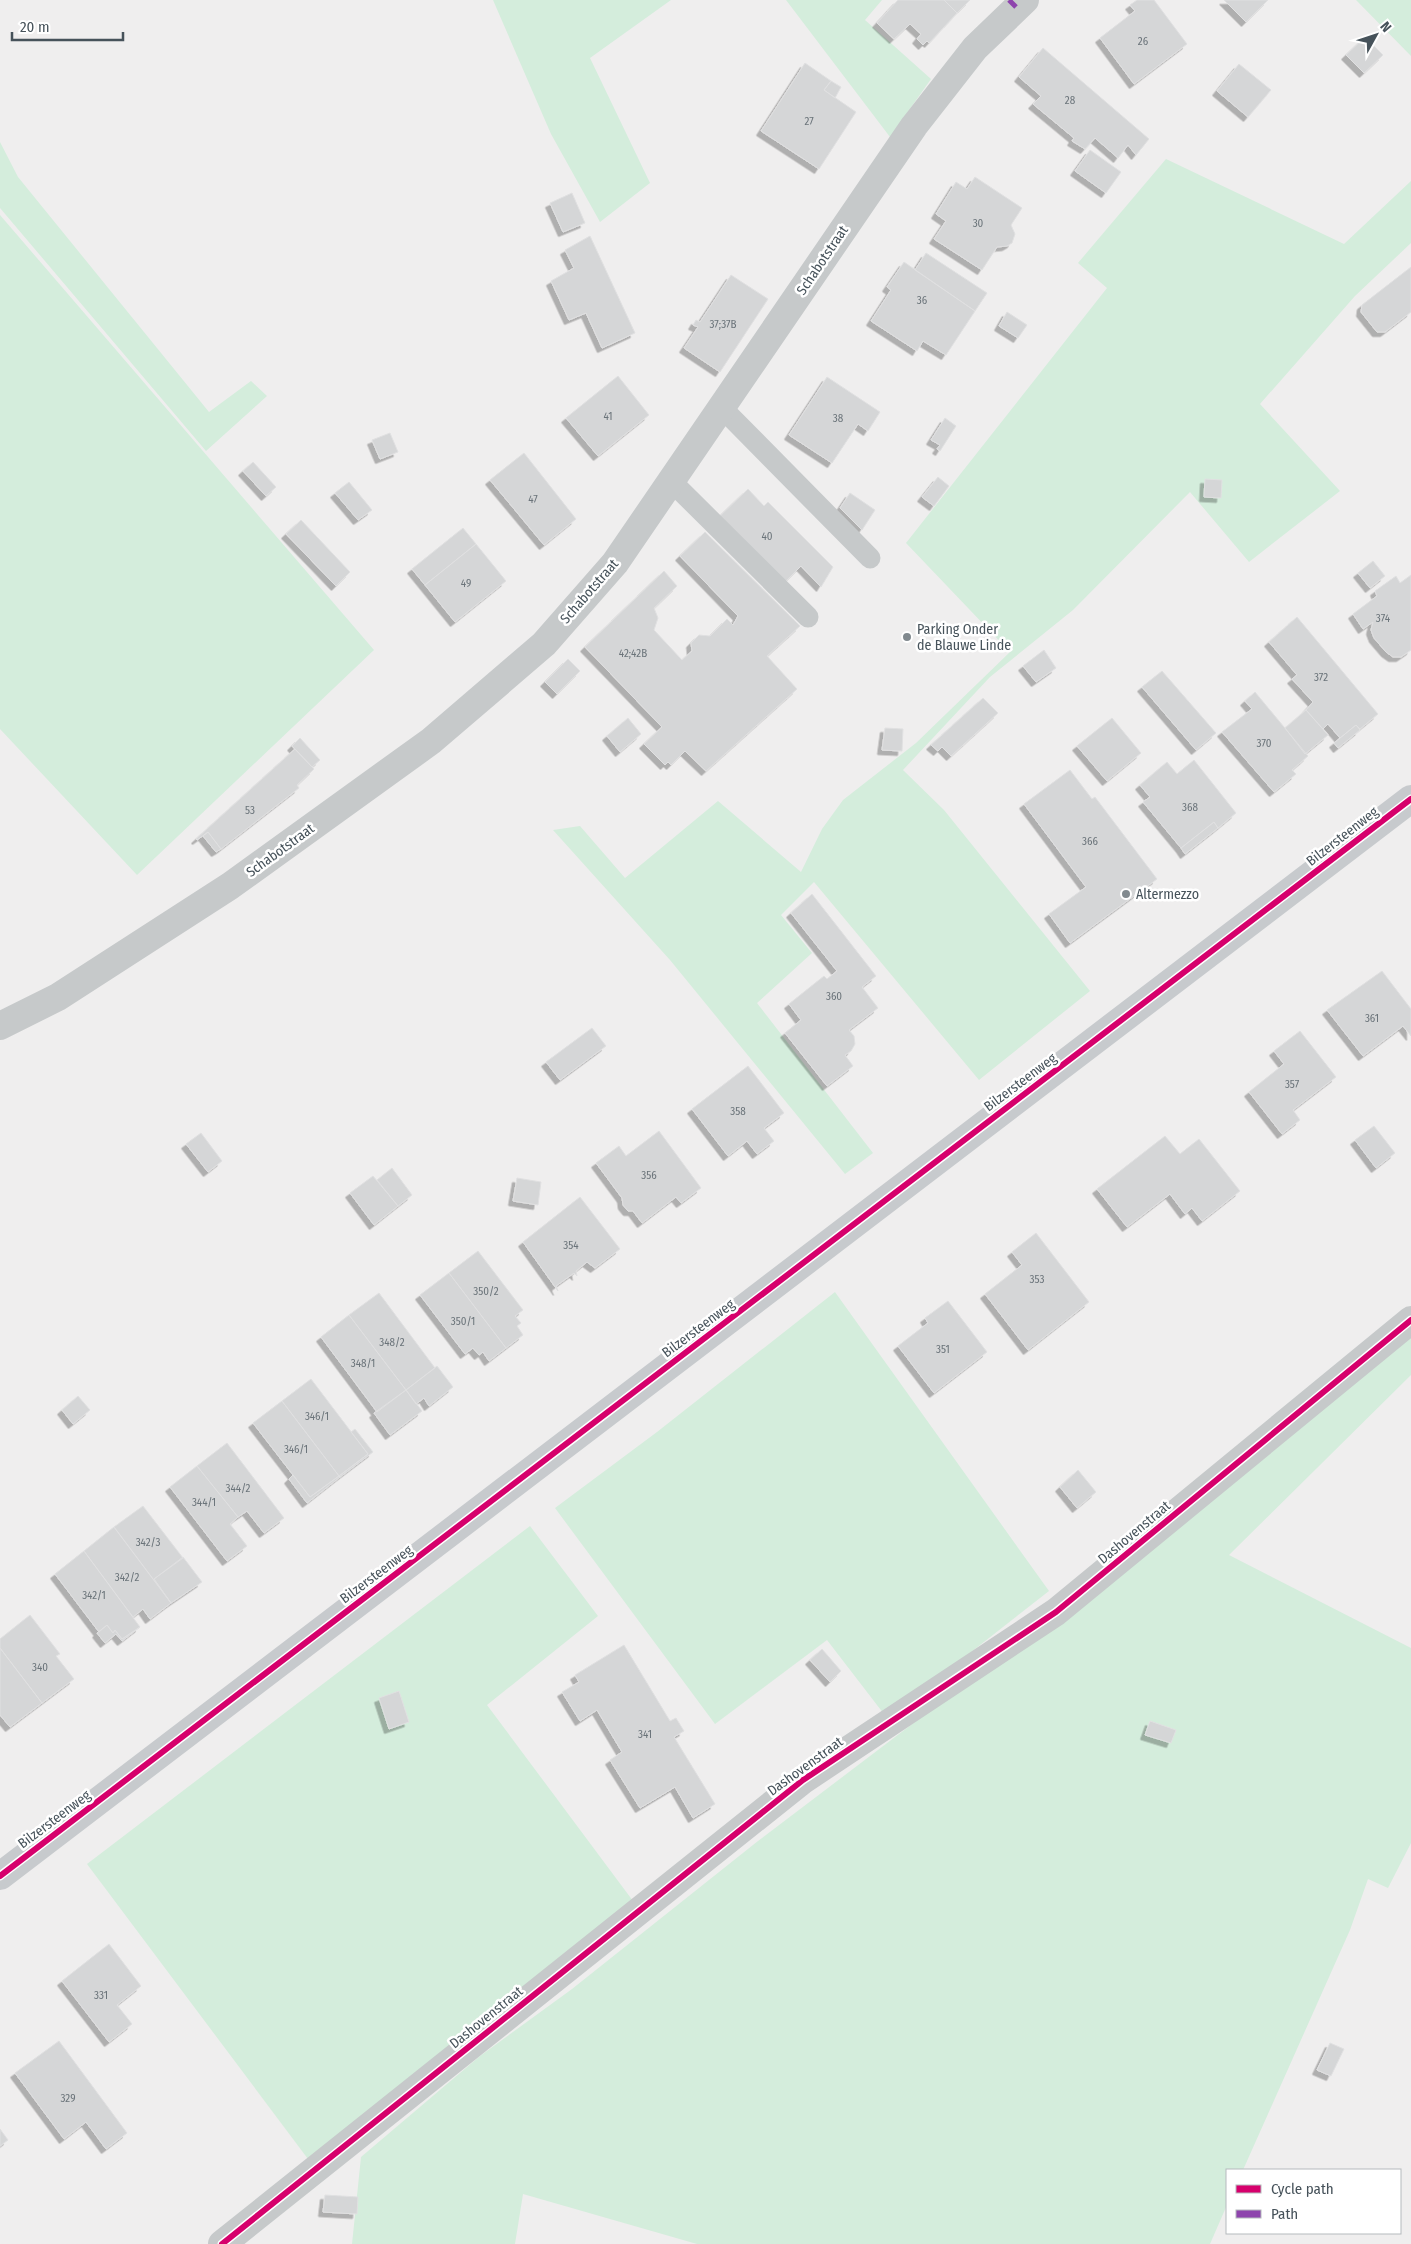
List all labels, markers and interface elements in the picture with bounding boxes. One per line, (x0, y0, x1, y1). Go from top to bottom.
scale bar (12, 10, 124, 42)
north arrow (1351, 10, 1401, 60)
text: 20 m (20, 18, 50, 36)
text: N (1376, 18, 1395, 36)
house number: 26 (1138, 35, 1149, 48)
house number: 28 (1065, 94, 1076, 107)
house number: 27 (804, 115, 814, 128)
house number: 30 (973, 217, 984, 230)
street label: Schabotstraat (793, 222, 852, 298)
house number: 36 (917, 294, 928, 307)
house number: 37;37B (709, 318, 737, 331)
house number: 41 (603, 410, 613, 423)
house number: 38 (833, 412, 844, 425)
house number: 47 (528, 493, 538, 506)
house number: 40 (761, 530, 773, 543)
street label: Schabotstraat (557, 555, 622, 627)
house number: 49 (461, 577, 471, 590)
house number: 374 (1376, 612, 1391, 625)
place label: Parking Onder de Blauwe Linde (917, 621, 1011, 654)
marker: Parking Onder de Blauwe Linde (901, 631, 913, 643)
house number: 42;42B (619, 647, 647, 660)
house number: 372 (1314, 671, 1328, 684)
house number: 370 (1257, 737, 1272, 750)
house number: 368 (1182, 801, 1198, 814)
street label: Bilzersteenweg (1303, 803, 1382, 870)
house number: 53 (245, 804, 255, 817)
street label: Schabotstraat (243, 820, 318, 881)
house number: 366 (1082, 835, 1098, 848)
place label: Altermezzo (1136, 886, 1199, 903)
marker: Altermezzo (1120, 888, 1132, 900)
house number: 360 (826, 990, 842, 1003)
house number: 361 (1365, 1012, 1379, 1025)
street label: Bilzersteenweg (981, 1049, 1060, 1115)
house number: 357 (1285, 1078, 1300, 1091)
house number: 358 (730, 1105, 746, 1118)
house number: 356 (641, 1169, 657, 1182)
house number: 354 (563, 1239, 579, 1252)
house number: 353 (1030, 1273, 1044, 1286)
house number: 350/2 (473, 1285, 499, 1298)
street label: Bilzersteenweg (659, 1295, 738, 1361)
house number: 350/1 (451, 1315, 475, 1328)
house number: 348/2 (379, 1336, 405, 1349)
house number: 351 (936, 1343, 950, 1356)
house number: 348/1 (351, 1357, 375, 1370)
house number: 346/1 (305, 1410, 329, 1423)
house number: 346/1 (284, 1443, 308, 1456)
house number: 344/2 (226, 1482, 251, 1495)
house number: 344/1 (192, 1496, 216, 1509)
street label: Dashovenstraat (1095, 1497, 1174, 1568)
house number: 342/3 (136, 1536, 160, 1549)
street label: Bilzersteenweg (337, 1541, 416, 1607)
house number: 342/2 (115, 1571, 139, 1584)
house number: 342/1 (82, 1589, 106, 1602)
house number: 340 (32, 1661, 48, 1674)
house number: 341 (638, 1728, 652, 1741)
street label: Dashovenstraat (764, 1733, 847, 1799)
street label: Bilzersteenweg (15, 1786, 94, 1852)
street label: Dashovenstraat (446, 1982, 527, 2052)
house number: 331 (94, 1989, 108, 2002)
house number: 329 (61, 2092, 76, 2105)
legend (1226, 2169, 1401, 2234)
text: Cycle path (1271, 2180, 1334, 2198)
text: Path (1271, 2205, 1298, 2223)

